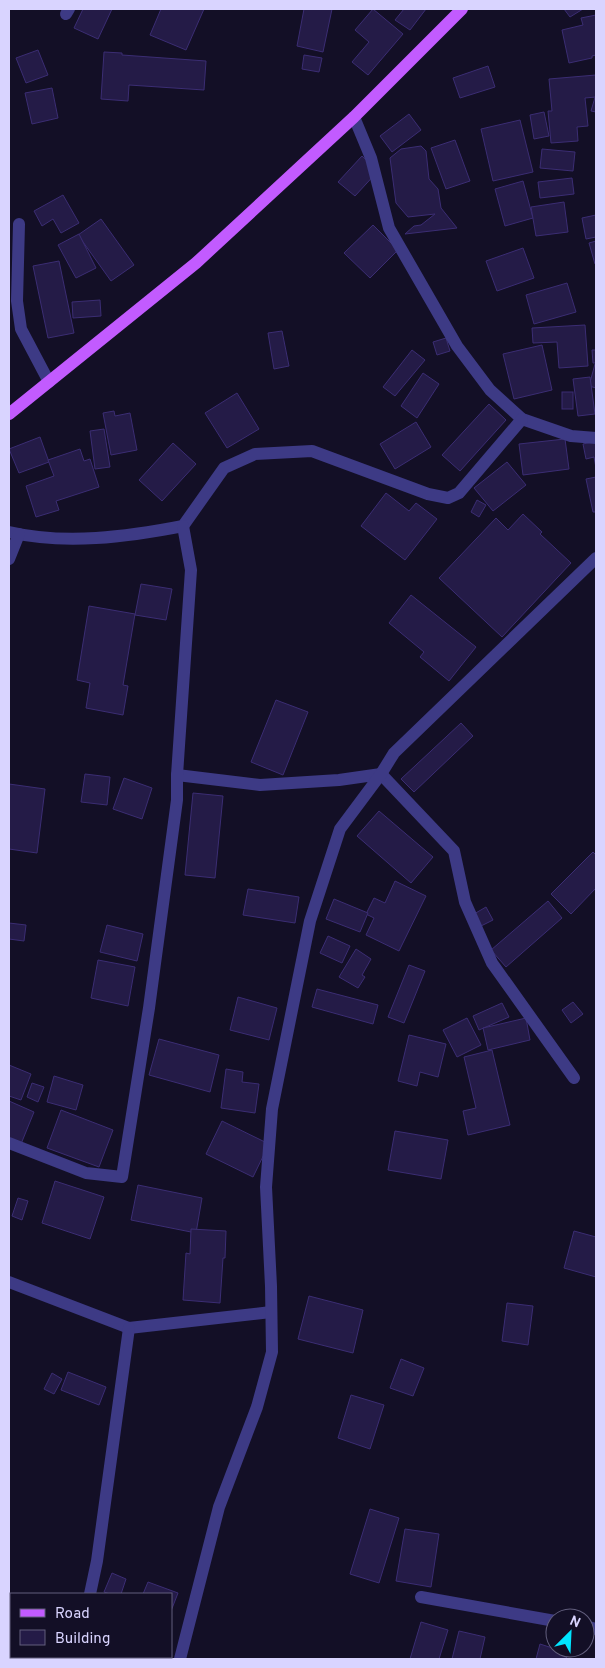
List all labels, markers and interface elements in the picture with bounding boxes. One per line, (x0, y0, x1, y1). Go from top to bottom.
legend (10, 1593, 172, 1658)
text: Road (55, 1605, 90, 1624)
north arrow (545, 1608, 595, 1658)
text: N (567, 1613, 583, 1632)
text: Building (55, 1630, 110, 1649)

